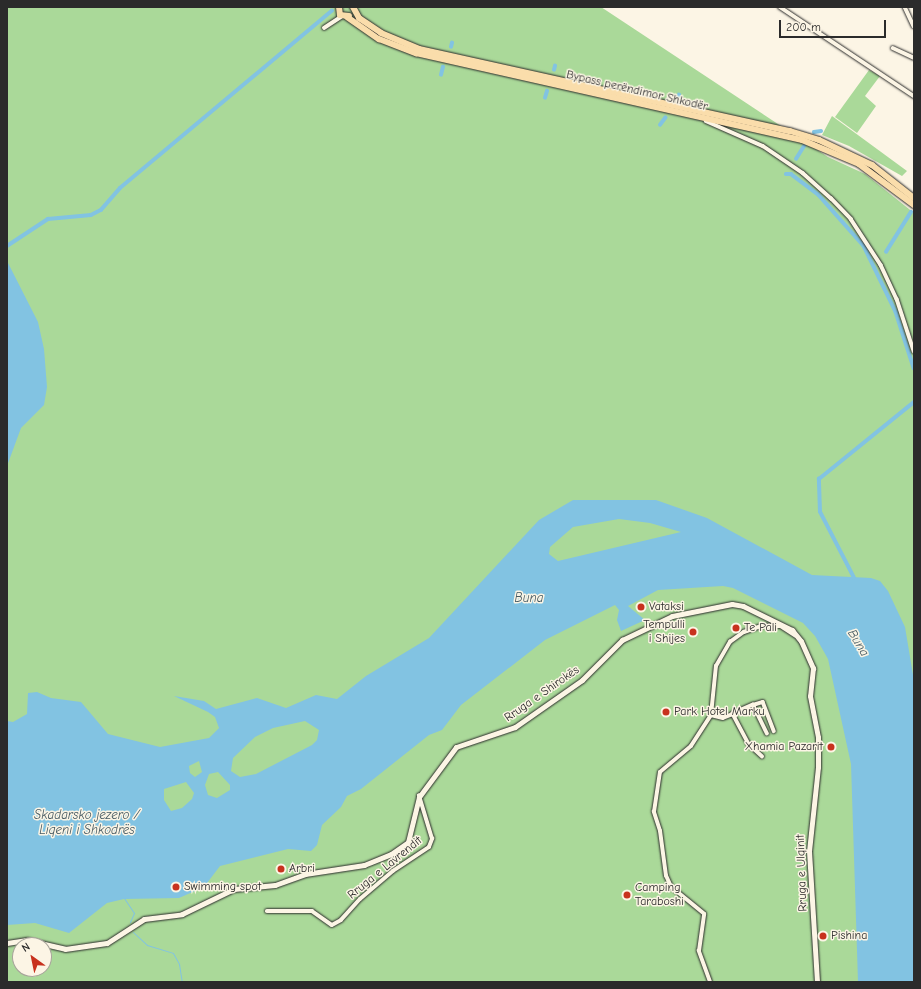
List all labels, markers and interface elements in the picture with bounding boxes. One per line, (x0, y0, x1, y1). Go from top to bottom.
scale bar (781, 12, 888, 38)
text: 200 m (786, 20, 821, 34)
street label: Bypass perëndimor Shkodër (565, 68, 709, 114)
water label: Buna (515, 590, 543, 606)
place label: Vataksi (649, 600, 684, 614)
marker: Vataksi (636, 602, 646, 612)
place label: Tempulli i Shijes (643, 618, 685, 646)
place label: Te Pali (744, 621, 777, 635)
marker: Te Pali (731, 623, 741, 633)
marker: Tempulli i Shijes (688, 627, 698, 637)
water label: Buna (844, 627, 872, 659)
street label: Rruga e Shirokës (502, 663, 582, 725)
place label: Park Hotel Marku (674, 705, 765, 719)
marker: Park Hotel Marku (661, 707, 671, 717)
place label: Xhamia Pazarit (745, 740, 823, 754)
marker: Xhamia Pazarit (826, 742, 836, 752)
water label: Skadarsko jezero / Liqeni i Shkodrës (34, 808, 140, 839)
street label: Rruga e Lavrendit (345, 834, 425, 902)
street label: Rruga e Ulqinit (793, 834, 811, 912)
place label: Arbri (289, 862, 315, 876)
marker: Arbri (276, 864, 286, 874)
place label: Swimming spot (184, 880, 261, 894)
place label: Camping Taraboshi (635, 881, 684, 909)
marker: Swimming spot (171, 882, 181, 892)
marker: Camping Taraboshi (622, 890, 632, 900)
place label: Pishina (831, 929, 867, 943)
marker: Pishina (818, 931, 828, 941)
north arrow (12, 937, 52, 977)
text: N (19, 940, 32, 955)

